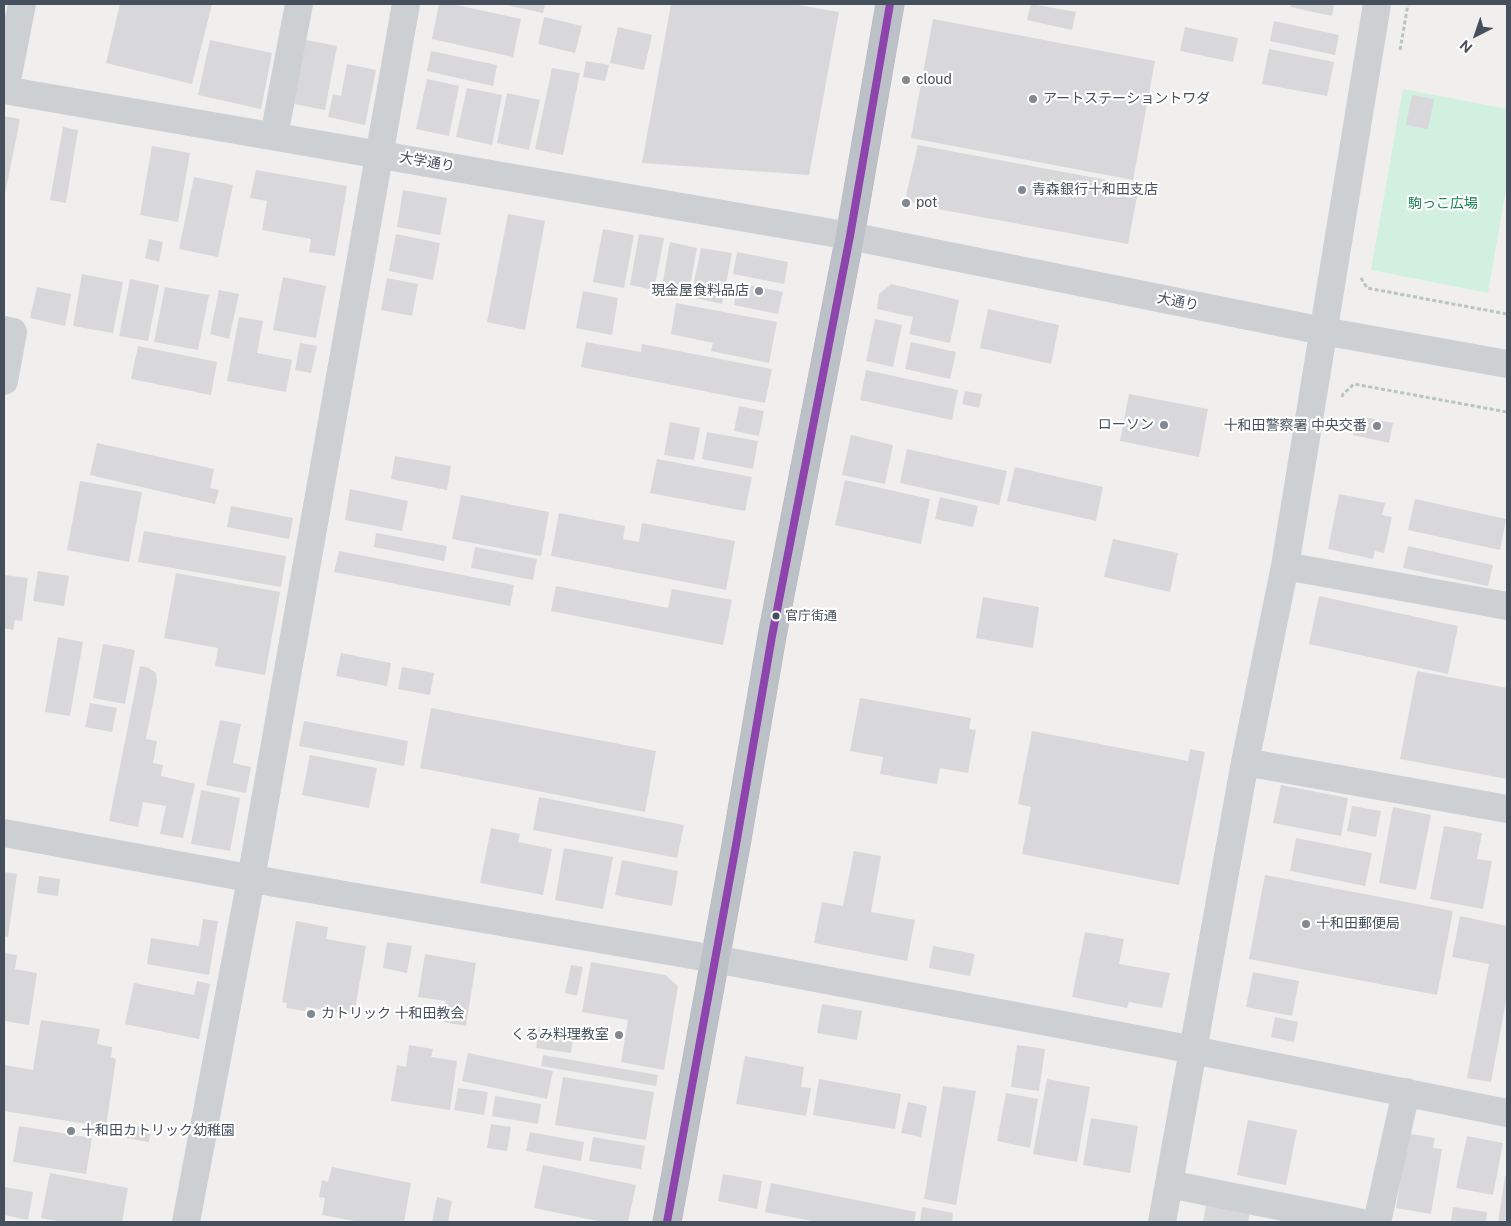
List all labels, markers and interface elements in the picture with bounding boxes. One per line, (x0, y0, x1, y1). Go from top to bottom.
north arrow (1451, 10, 1501, 60)
text: N (1457, 37, 1476, 56)
place label: cloud (916, 72, 952, 88)
marker: cloud (900, 74, 912, 86)
place label: アートステーショントワダ (1043, 91, 1210, 107)
marker: アートステーショントワダ (1027, 93, 1039, 105)
street label: 大学通り (398, 149, 456, 175)
place label: 青森銀行十和田支店 (1032, 182, 1158, 198)
marker: 青森銀行十和田支店 (1016, 184, 1028, 196)
place label: pot (916, 195, 937, 211)
park label: 駒っこ広場 (1408, 196, 1478, 212)
marker: pot (900, 197, 912, 209)
place label: 現金屋食料品店 (651, 283, 749, 299)
marker: 現金屋食料品店 (753, 285, 765, 297)
street label: 大通り (1156, 290, 1200, 314)
place label: ローソン (1098, 417, 1154, 433)
place label: 十和田警察署 中央交番 (1224, 418, 1367, 434)
marker: ローソン (1158, 419, 1170, 431)
marker: 十和田警察署 中央交番 (1371, 420, 1383, 432)
place label: 官庁街通 (785, 608, 837, 624)
marker: 官庁街通 (771, 611, 781, 621)
place label: 十和田郵便局 (1316, 916, 1400, 932)
marker: 十和田郵便局 (1300, 918, 1312, 930)
place label: カトリック 十和田教会 (321, 1006, 464, 1022)
marker: カトリック 十和田教会 (305, 1008, 317, 1020)
place label: くるみ料理教室 (511, 1027, 609, 1043)
marker: くるみ料理教室 (613, 1029, 625, 1041)
place label: 十和田カトリック幼稚園 (81, 1123, 235, 1139)
marker: 十和田カトリック幼稚園 (65, 1125, 77, 1137)

